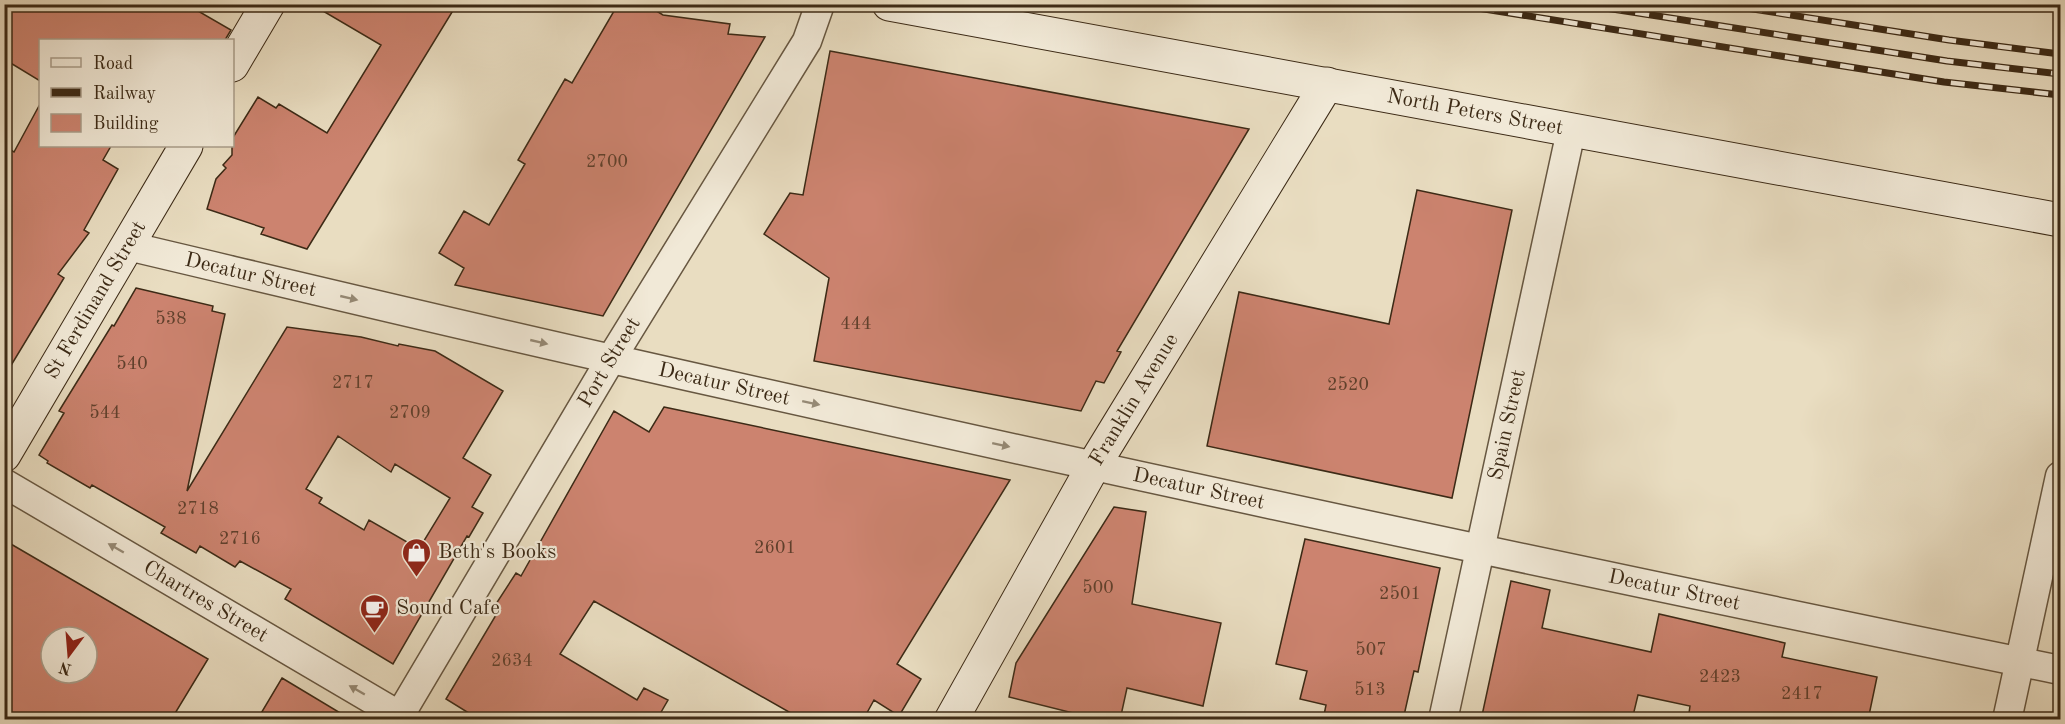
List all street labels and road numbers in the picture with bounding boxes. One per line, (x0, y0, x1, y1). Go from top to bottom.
street label: North Peters Street (1385, 86, 1565, 139)
street label: St Ferdinand Street (41, 217, 150, 383)
street label: Decatur Street (183, 249, 318, 301)
street label: Port Street (574, 314, 645, 411)
street label: Franklin Avenue (1086, 330, 1182, 469)
street label: Decatur Street (656, 359, 792, 409)
street label: Spain Street (1485, 367, 1529, 482)
street label: Decatur Street (1131, 464, 1267, 513)
street label: Chartres Street (140, 557, 272, 646)
street label: Decatur Street (1606, 566, 1742, 614)

